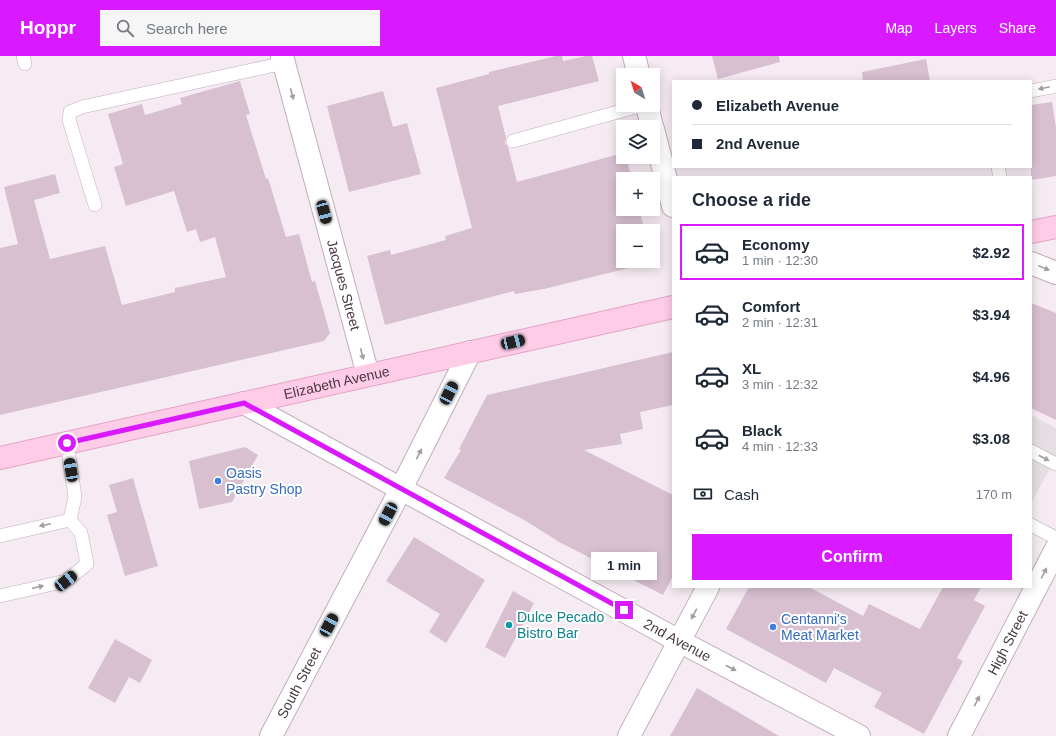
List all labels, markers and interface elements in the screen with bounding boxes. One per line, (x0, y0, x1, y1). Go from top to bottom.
search box (100, 10, 380, 46)
text: Hoppr (20, 17, 76, 38)
icon: search (114, 17, 136, 39)
text: Search here (146, 20, 228, 37)
text: Map (885, 20, 913, 36)
text: Layers (935, 20, 977, 36)
text: Share (999, 20, 1036, 36)
north arrow (616, 68, 660, 112)
map controls (616, 68, 660, 268)
one-way arrow (1037, 86, 1050, 92)
one-way arrow (289, 88, 295, 100)
text: Elizabeth Avenue (716, 97, 839, 114)
button: layers (616, 120, 660, 164)
text: 2nd Avenue (716, 135, 800, 152)
button: + (616, 172, 660, 216)
text: Choose a ride (692, 190, 811, 210)
car (315, 199, 333, 225)
button: − (616, 224, 660, 268)
icon: car (694, 234, 730, 270)
text: Economy (742, 236, 810, 253)
street label: Jacques Street (324, 238, 364, 332)
text: $2.92 (972, 244, 1010, 261)
text: 1 min · 12:30 (742, 253, 818, 268)
one-way arrow (1038, 266, 1050, 272)
icon: car (694, 296, 730, 332)
text: Comfort (742, 298, 800, 315)
text: $3.94 (972, 306, 1010, 323)
text: 2 min · 12:31 (742, 315, 818, 330)
car (500, 333, 526, 351)
one-way arrow (359, 349, 365, 361)
icon: car (694, 358, 730, 394)
text: XL (742, 360, 761, 377)
street label: Elizabeth Avenue (282, 363, 391, 402)
text: $4.96 (972, 368, 1010, 385)
text: 3 min · 12:32 (742, 377, 818, 392)
car (438, 380, 460, 406)
icon: car (694, 420, 730, 456)
text: Black (742, 422, 782, 439)
text: $3.08 (972, 430, 1010, 447)
route start (58, 434, 76, 452)
text: 4 min · 12:33 (742, 439, 818, 454)
one-way arrow (415, 448, 422, 460)
one-way arrow (1038, 454, 1049, 461)
car (63, 457, 79, 483)
place label: Oasis Pastry Shop (226, 465, 302, 497)
marker: Oasis Pastry Shop (213, 476, 223, 486)
icon: cash (692, 483, 714, 505)
text: Cash (724, 486, 759, 503)
text: 170 m (976, 487, 1012, 502)
car (377, 501, 399, 527)
one-way arrow (39, 523, 51, 529)
button: Confirm (692, 534, 1012, 580)
callout: 1 min (591, 552, 657, 580)
text: 1 min (607, 558, 641, 573)
one-way arrow (1040, 568, 1047, 579)
car (53, 569, 79, 593)
one-way arrow (32, 584, 44, 590)
route end (615, 601, 633, 619)
one-way arrow (691, 608, 697, 620)
street label: High Street (984, 608, 1031, 678)
place label: Dulce Pecado Bistro Bar (517, 609, 604, 641)
place label: Centanni's Meat Market (781, 611, 859, 643)
car (318, 612, 340, 638)
street label: 2nd Avenue (641, 615, 714, 665)
marker: Dulce Pecado Bistro Bar (504, 620, 514, 630)
marker: Centanni's Meat Market (768, 622, 778, 632)
street label: South Street (274, 645, 324, 721)
one-way arrow (725, 665, 736, 671)
one-way arrow (974, 696, 981, 707)

